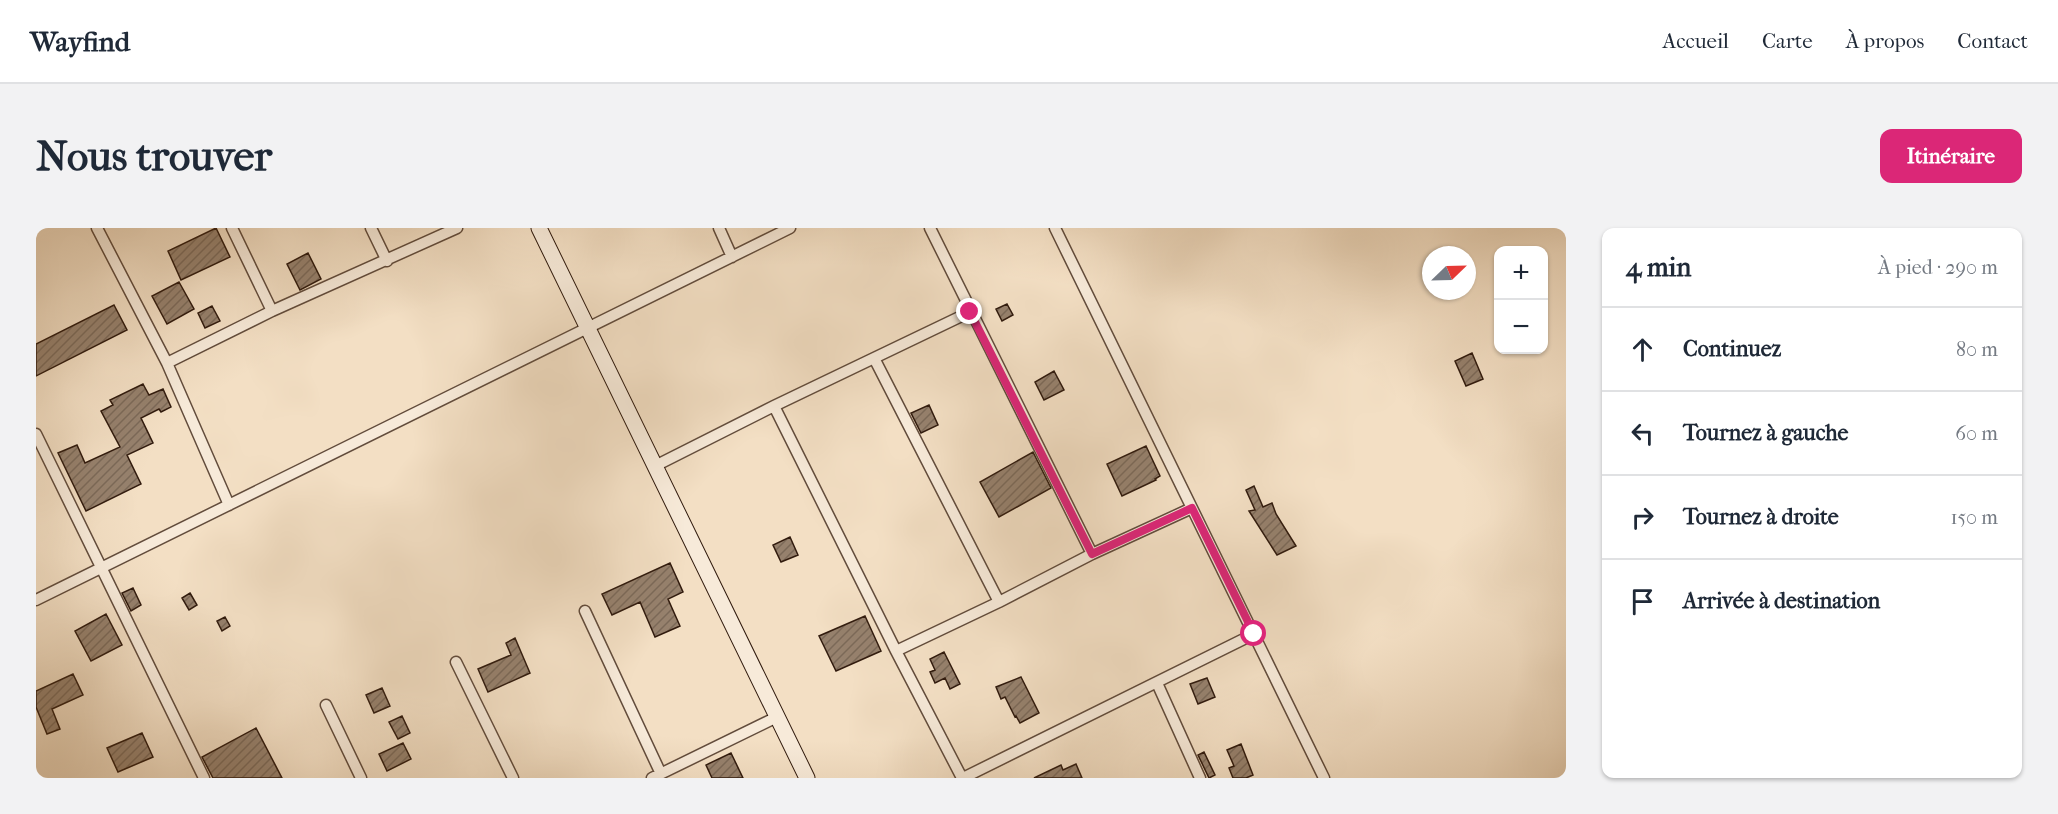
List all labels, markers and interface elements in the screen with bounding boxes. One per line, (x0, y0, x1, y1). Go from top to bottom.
text: Wayfind (30, 25, 130, 58)
text: Accueil (1663, 29, 1729, 53)
text: Carte (1762, 29, 1813, 53)
text: À propos (1846, 29, 1924, 53)
text: Contact (1957, 29, 2028, 53)
button: Itinéraire (1880, 129, 2022, 183)
text: Nous trouver (36, 132, 272, 181)
north arrow (1422, 246, 1476, 300)
map controls (1494, 246, 1548, 354)
button: + (1494, 246, 1548, 300)
text: 4 min (1626, 252, 1691, 283)
text: À pied · 290 m (1878, 256, 1998, 279)
route end (956, 298, 982, 324)
button: − (1494, 300, 1548, 354)
icon: ahead (1626, 333, 1659, 366)
text: Continuez (1683, 336, 1781, 362)
text: 80 m (1956, 338, 1998, 361)
icon: left (1626, 417, 1659, 450)
text: Tournez à gauche (1683, 420, 1848, 446)
text: 60 m (1955, 422, 1998, 445)
icon: right (1626, 501, 1659, 534)
text: Tournez à droite (1683, 504, 1839, 530)
text: 150 m (1950, 506, 1998, 529)
icon: arrive (1626, 585, 1659, 618)
text: Arrivée à destination (1683, 588, 1880, 614)
route start (1240, 620, 1266, 646)

